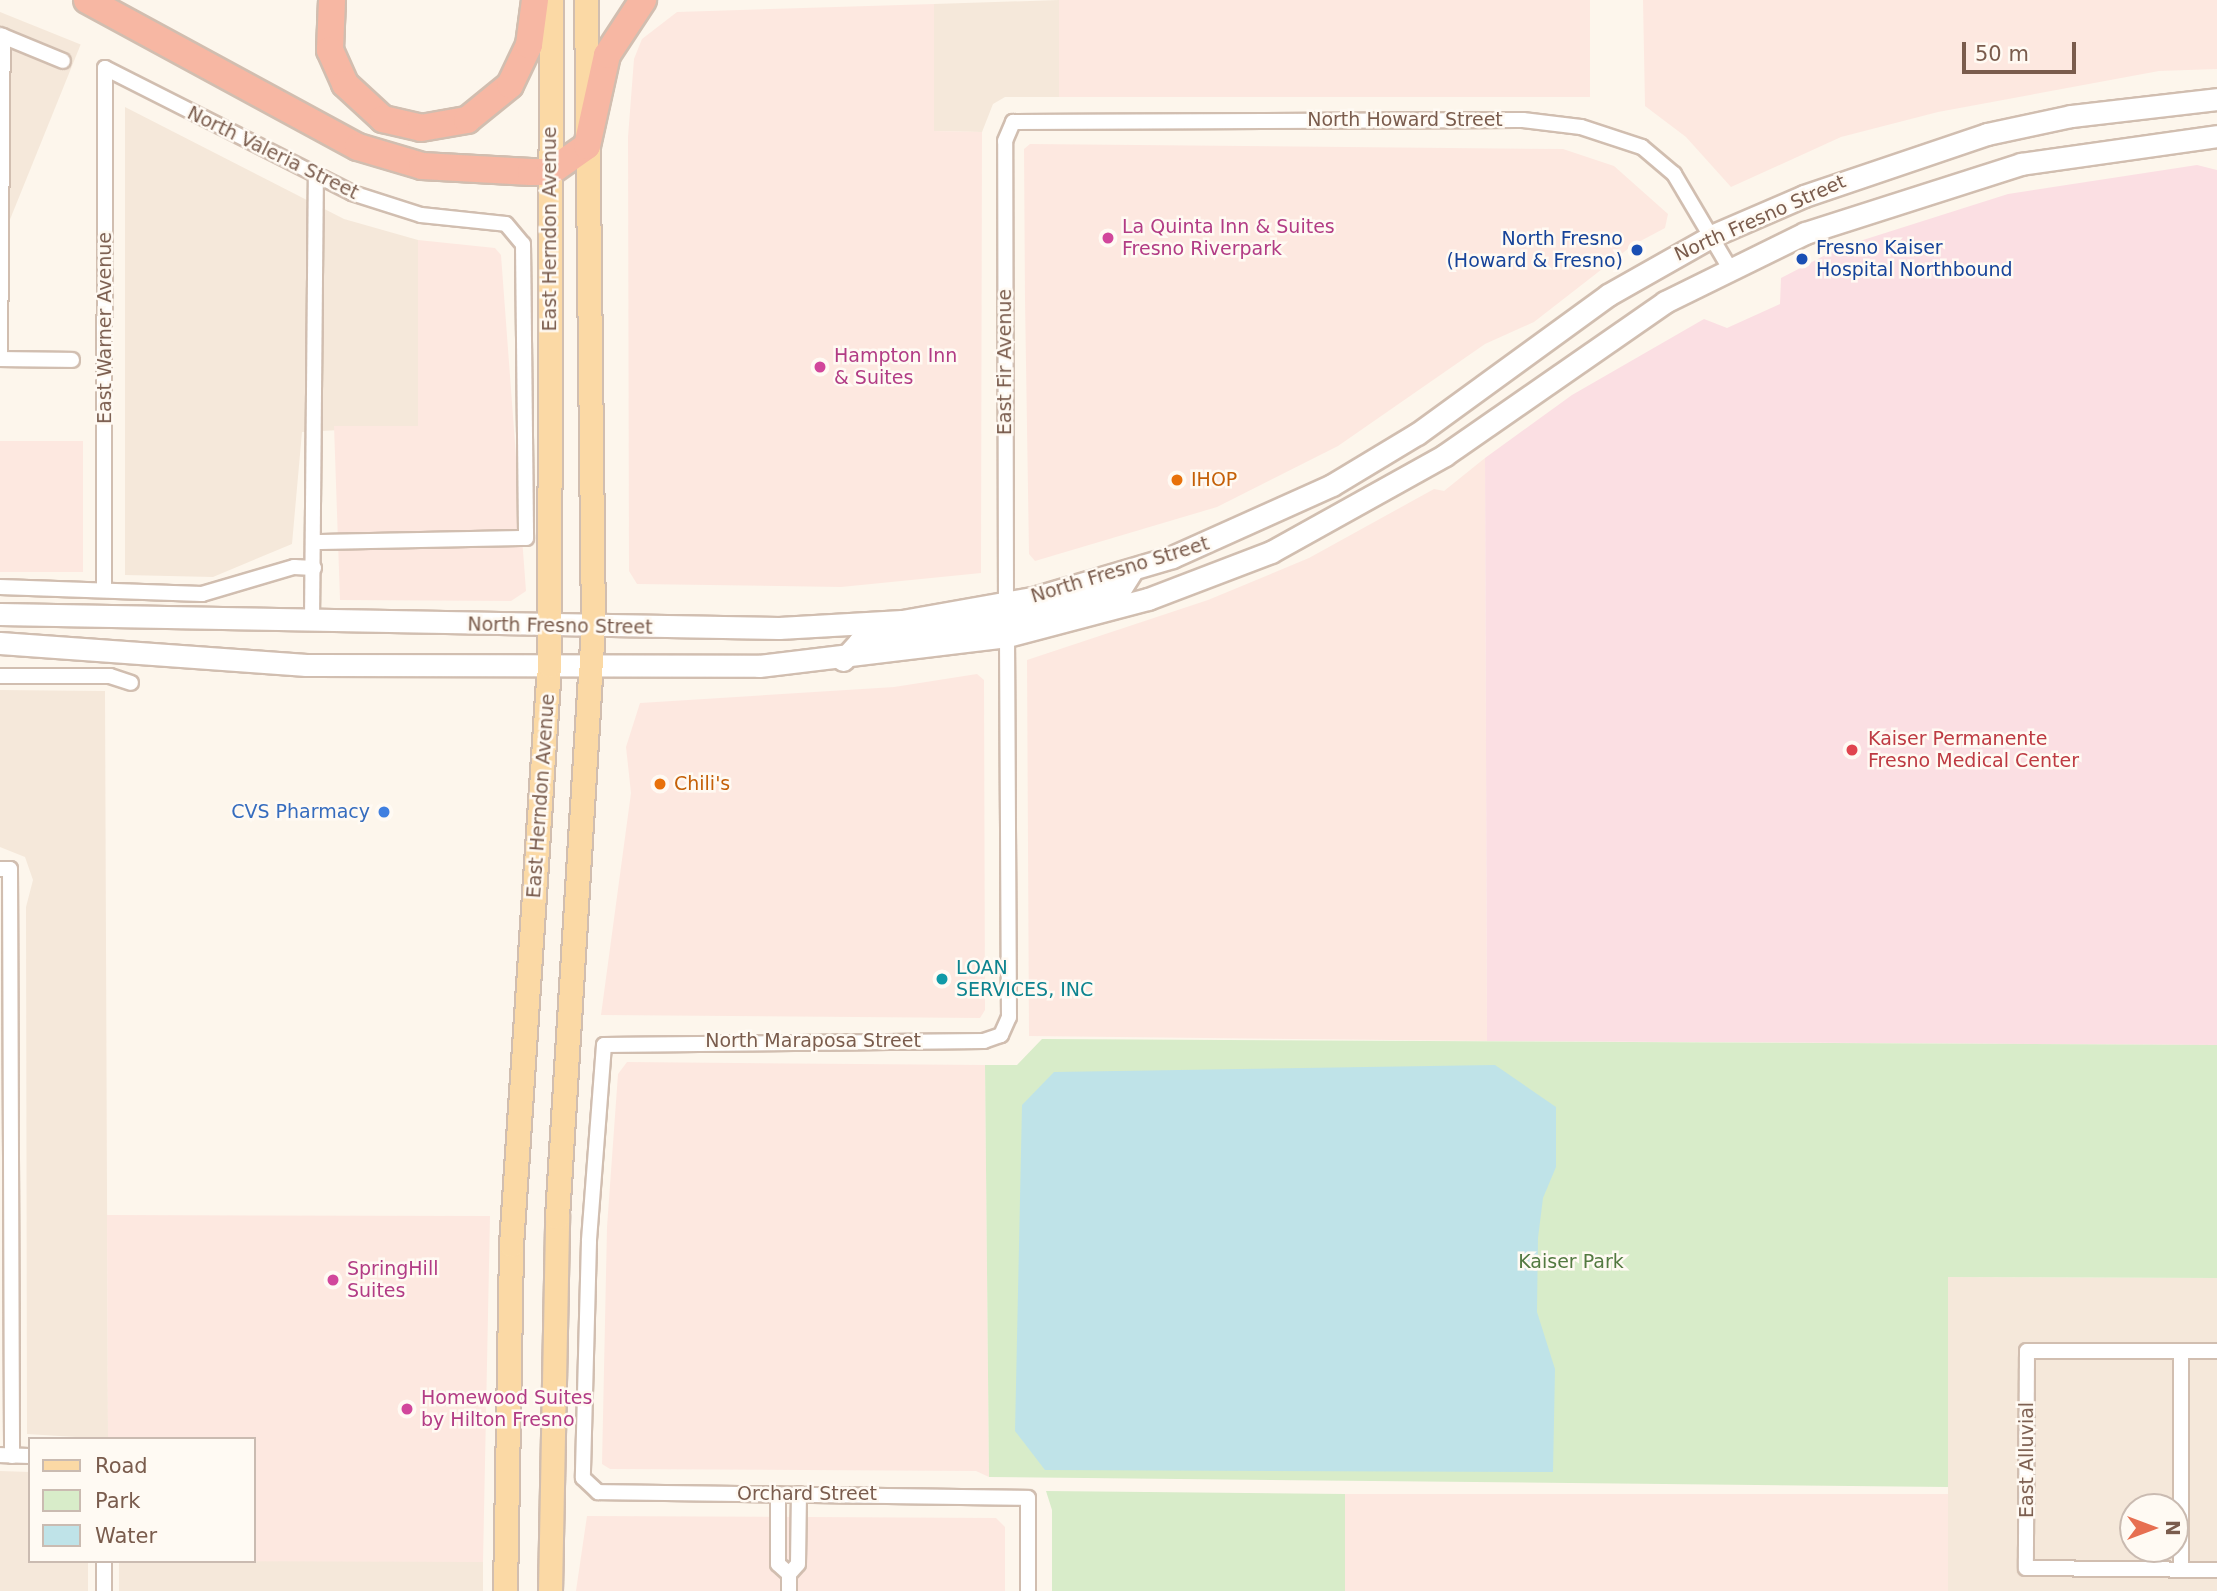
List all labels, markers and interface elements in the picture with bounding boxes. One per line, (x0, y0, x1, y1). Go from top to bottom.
scale bar (1965, 28, 2079, 72)
text: 50 m (1975, 42, 2029, 66)
street label: North Valeria Street (184, 102, 362, 204)
street label: North Howard Street (1307, 109, 1503, 131)
street label: East Herndon Avenue (539, 127, 561, 331)
street label: North Fresno Street (1671, 170, 1849, 266)
place label: La Quinta Inn & Suites Fresno Riverpark (1122, 216, 1335, 260)
place label: North Fresno (Howard & Fresno) (1446, 228, 1623, 272)
marker: La Quinta Inn & Suites Fresno Riverpark (1100, 230, 1116, 246)
street label: East Warner Avenue (94, 232, 116, 424)
place label: Fresno Kaiser Hospital Northbound (1816, 237, 2013, 281)
marker: North Fresno (Howard & Fresno) (1629, 242, 1645, 258)
marker: Fresno Kaiser Hospital Northbound (1794, 251, 1810, 267)
street label: East Fir Avenue (994, 289, 1016, 435)
place label: Hampton Inn & Suites (834, 345, 957, 389)
marker: Hampton Inn & Suites (812, 359, 828, 375)
place label: IHOP (1191, 469, 1237, 491)
marker: IHOP (1169, 472, 1185, 488)
street label: North Fresno Street (1028, 532, 1212, 608)
street label: North Fresno Street (467, 613, 653, 639)
street label: East Herndon Avenue (522, 693, 560, 899)
place label: Kaiser Permanente Fresno Medical Center (1868, 728, 2079, 772)
marker: Kaiser Permanente Fresno Medical Center (1842, 740, 1862, 760)
place label: Chili's (674, 773, 730, 795)
marker: Chili's (652, 776, 668, 792)
place label: CVS Pharmacy (231, 801, 370, 823)
marker: CVS Pharmacy (376, 804, 392, 820)
place label: LOAN SERVICES, INC (956, 957, 1093, 1001)
marker: LOAN SERVICES, INC (934, 971, 950, 987)
street label: North Maraposa Street (705, 1030, 921, 1052)
park label: Kaiser Park (1518, 1251, 1624, 1273)
place label: SpringHill Suites (347, 1258, 438, 1302)
marker: SpringHill Suites (325, 1272, 341, 1288)
place label: Homewood Suites by Hilton Fresno (421, 1387, 592, 1431)
marker: Homewood Suites by Hilton Fresno (399, 1401, 415, 1417)
street label: East Alluvial (2016, 1402, 2038, 1518)
legend (28, 1437, 256, 1563)
text: Road (95, 1454, 148, 1478)
street label: Orchard Street (737, 1483, 877, 1505)
text: Park (95, 1489, 140, 1513)
north arrow (2119, 1493, 2189, 1563)
text: N (2162, 1520, 2184, 1536)
text: Water (95, 1524, 157, 1548)

